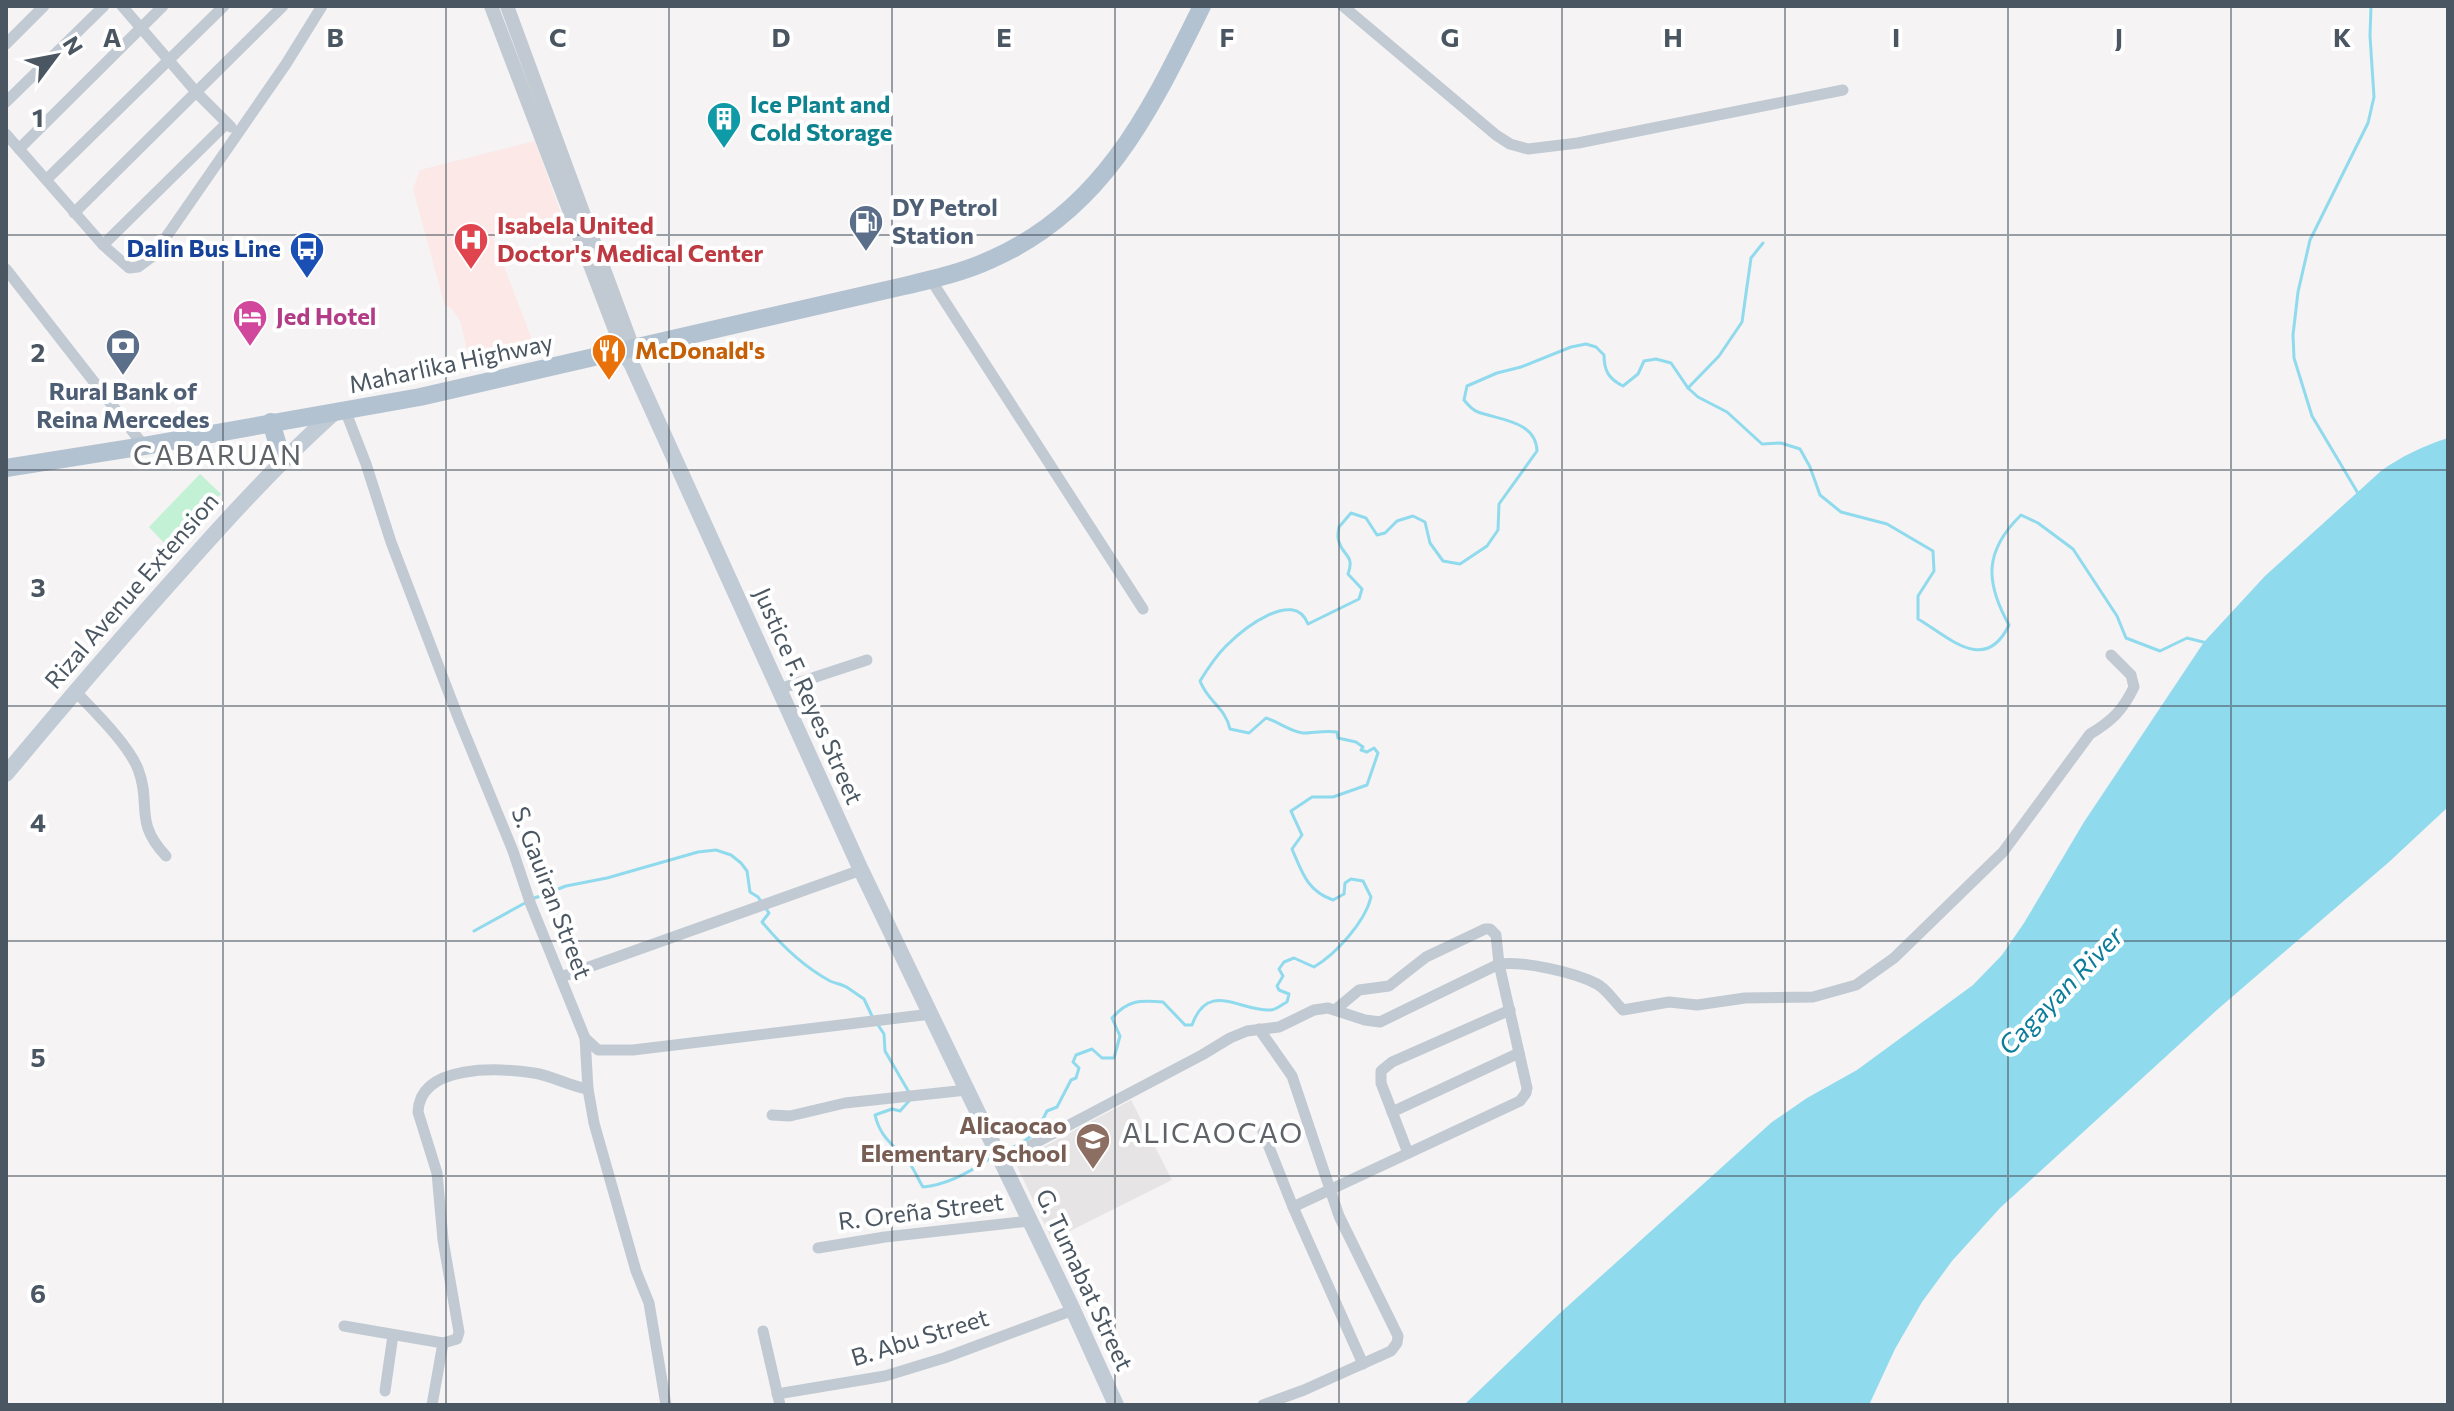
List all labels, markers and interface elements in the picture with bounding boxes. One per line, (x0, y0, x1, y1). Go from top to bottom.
north arrow (16, 16, 96, 96)
text: A (103, 21, 122, 52)
text: B (326, 21, 344, 52)
text: C (549, 21, 567, 52)
text: D (771, 21, 791, 52)
text: E (996, 21, 1012, 52)
text: F (1219, 21, 1235, 52)
text: G (1441, 21, 1459, 52)
text: H (1663, 21, 1683, 52)
text: I (1892, 21, 1900, 52)
text: J (2115, 21, 2123, 52)
text: K (2333, 21, 2351, 52)
text: N (58, 31, 89, 59)
place label: Ice Plant and Cold Storage (750, 89, 892, 146)
building icon: Ice Plant and Cold Storage (705, 100, 743, 150)
text: 1 (32, 101, 44, 132)
place label: DY Petrol Station (892, 192, 998, 249)
fuel station icon: DY Petrol Station (847, 203, 885, 253)
place label: Isabela United Doctor's Medical Center (497, 210, 763, 267)
hospital icon: Isabela United Doctor's Medical Center (452, 221, 490, 271)
bus stop icon: Dalin Bus Line (288, 230, 326, 280)
place label: Dalin Bus Line (127, 233, 281, 262)
hotel icon: Jed Hotel (231, 298, 269, 348)
place label: Jed Hotel (276, 301, 376, 330)
bank icon: Rural Bank of Reina Mercedes (104, 327, 142, 377)
street label: Maharlika Highway (346, 327, 555, 398)
restaurant icon: McDonald's (590, 332, 628, 382)
place label: McDonald's (635, 335, 765, 364)
text: 2 (31, 336, 45, 367)
place label: Rural Bank of Reina Mercedes (36, 376, 210, 433)
district label: CABARUAN (133, 437, 303, 471)
street label: Rizal Avenue Extension (38, 486, 224, 694)
text: 3 (30, 571, 46, 602)
street label: Justice F. Reyes Street (749, 583, 870, 808)
street label: S. Gauiran Street (506, 802, 599, 983)
text: 4 (30, 806, 46, 837)
water label: Cagayan River (1991, 918, 2130, 1061)
text: 5 (30, 1041, 46, 1072)
place label: Alicaocao Elementary School (860, 1110, 1067, 1167)
district label: ALICAOCAO (1122, 1115, 1304, 1149)
school or university icon: Alicaocao Elementary School (1074, 1121, 1112, 1171)
street label: G. Tumabat Street (1031, 1184, 1140, 1375)
street label: R. Oreña Street (836, 1186, 1005, 1235)
text: 6 (30, 1277, 46, 1308)
street label: B. Abu Street (847, 1302, 992, 1371)

